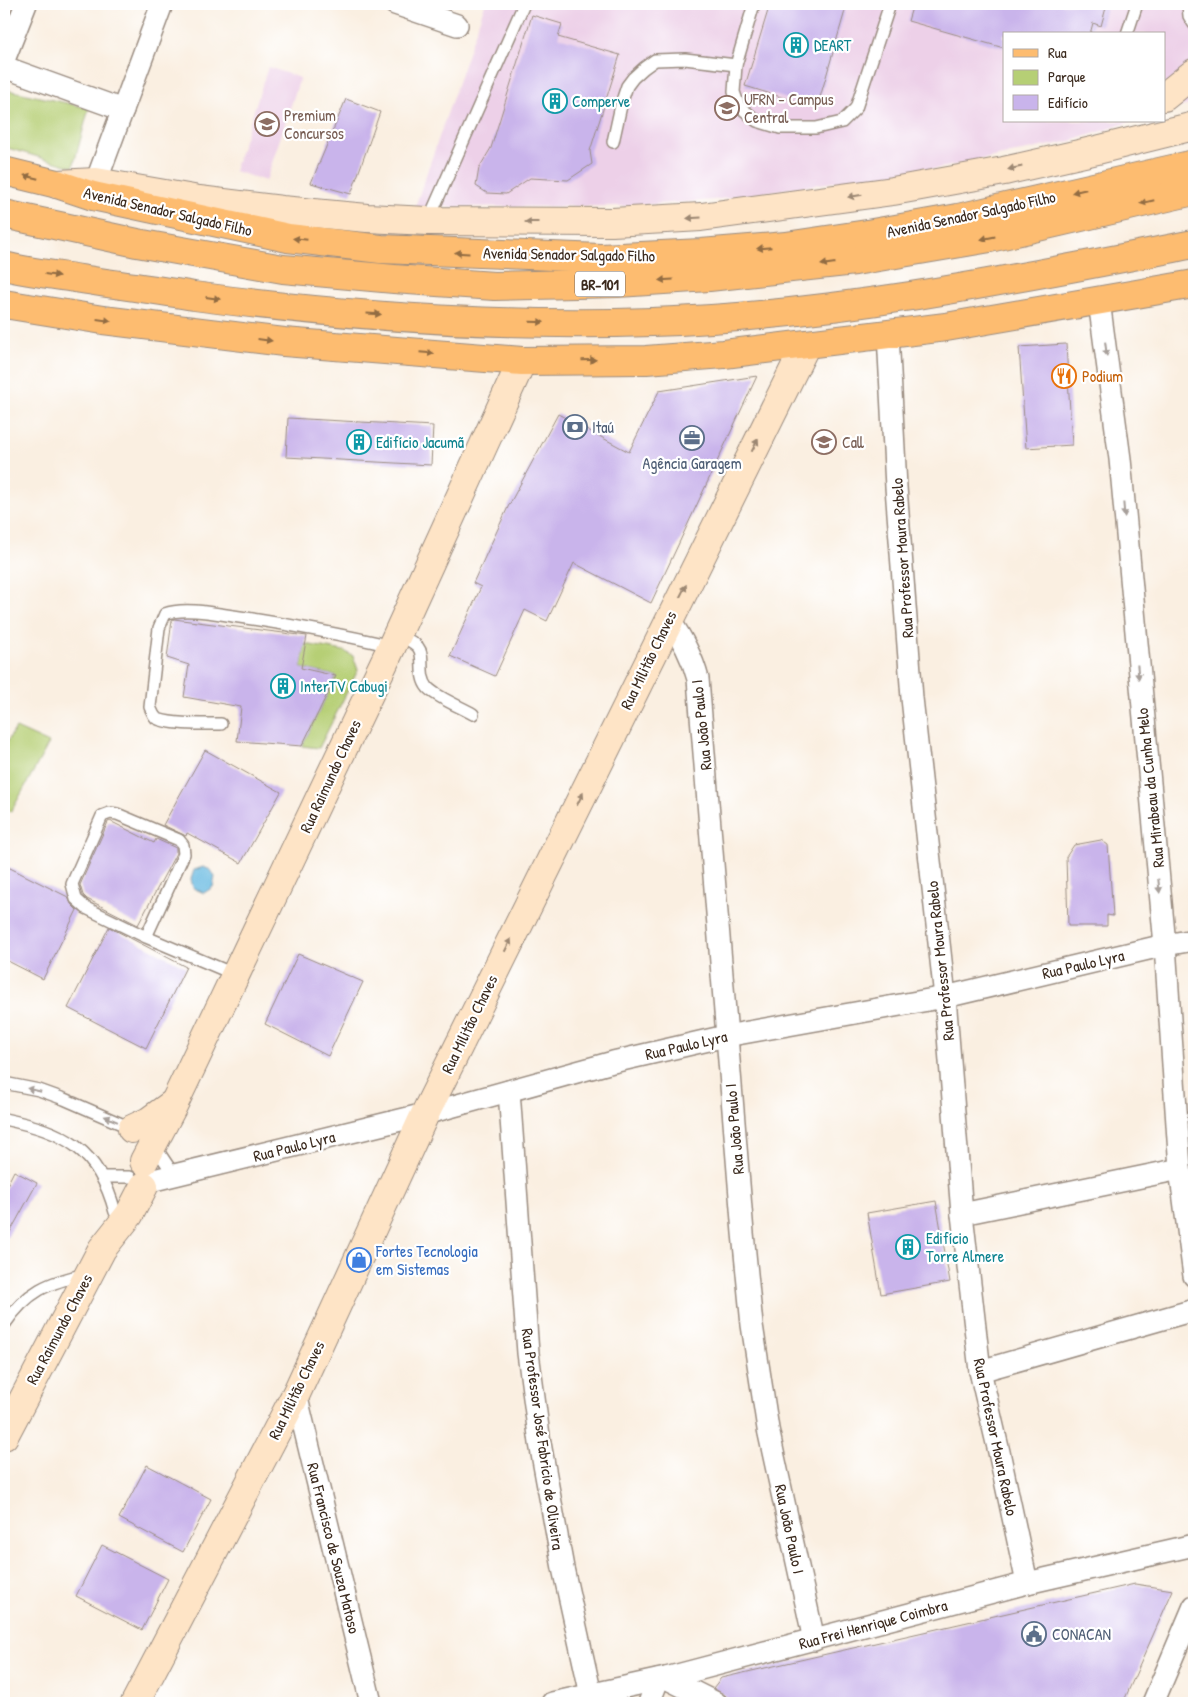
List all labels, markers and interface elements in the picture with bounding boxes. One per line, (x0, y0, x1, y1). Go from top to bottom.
building icon: DEART (783, 32, 809, 58)
legend (1003, 32, 1166, 122)
place label: DEART (814, 34, 852, 56)
text: Rua (1048, 42, 1067, 63)
text: Parque (1048, 66, 1086, 87)
building icon: Comperve (542, 88, 568, 114)
place label: UFRN - Campus Central (744, 88, 834, 128)
place label: Comperve (572, 90, 631, 112)
text: Edifício (1048, 92, 1088, 113)
school or university icon: UFRN - Campus Central (714, 95, 740, 121)
place label: Premium Concursos (284, 104, 344, 144)
school or university icon: Premium Concursos (254, 111, 280, 137)
one-way arrow (1007, 165, 1023, 173)
one-way arrow (23, 173, 38, 181)
street label: Avenida Senador Salgado Filho (82, 181, 255, 241)
street label: Avenida Senador Salgado Filho (885, 185, 1058, 243)
one-way arrow (1071, 187, 1086, 195)
one-way arrow (847, 192, 863, 200)
one-way arrow (1139, 198, 1154, 206)
one-way arrow (686, 214, 702, 222)
one-way arrow (524, 218, 540, 226)
one-way arrow (980, 234, 996, 242)
one-way arrow (292, 235, 308, 243)
street label: Avenida Senador Salgado Filho (483, 242, 656, 267)
one-way arrow (756, 244, 772, 252)
one-way arrow (454, 248, 470, 256)
one-way arrow (820, 260, 836, 268)
one-way arrow (44, 271, 60, 279)
road number: BR-101 (575, 272, 625, 296)
one-way arrow (658, 276, 674, 284)
one-way arrow (205, 294, 221, 302)
one-way arrow (366, 311, 382, 319)
one-way arrow (96, 317, 112, 325)
one-way arrow (529, 318, 545, 326)
one-way arrow (257, 336, 273, 344)
one-way arrow (1102, 341, 1110, 357)
one-way arrow (419, 350, 435, 358)
one-way arrow (581, 356, 597, 364)
restaurant icon: Podium (1051, 363, 1077, 389)
place label: Podium (1082, 365, 1123, 387)
bank icon: Itaú (562, 414, 588, 440)
place label: Itaú (592, 416, 615, 438)
office icon: Agência Garagem (679, 425, 705, 451)
building icon: Edifício Jacumã (346, 429, 372, 455)
school or university icon: Call (811, 429, 837, 455)
place label: Edifício Jacumã (376, 431, 464, 453)
place label: Call (842, 431, 864, 453)
one-way arrow (751, 438, 760, 453)
place label: Agência Garagem (642, 452, 742, 474)
street label: Rua Professor Moura Rabelo (885, 477, 919, 639)
one-way arrow (1121, 503, 1129, 519)
one-way arrow (679, 584, 687, 598)
street label: Rua Militão Chaves (615, 607, 681, 713)
one-way arrow (1135, 665, 1143, 681)
building icon: InterTV Cabugi (270, 673, 296, 699)
place label: InterTV Cabugi (300, 675, 388, 697)
street label: Rua João Paulo I (685, 679, 717, 771)
street label: Rua Mirabeau da Cunha Melo (1131, 707, 1169, 869)
street label: Rua Raimundo Chaves (294, 716, 366, 836)
one-way arrow (576, 792, 584, 806)
one-way arrow (1155, 879, 1163, 895)
street label: Rua Professor Moura Rabelo (921, 880, 959, 1042)
one-way arrow (504, 938, 512, 952)
street label: Rua Paulo Lyra (1040, 944, 1126, 984)
street label: Rua Militão Chaves (436, 971, 502, 1077)
street label: Rua Paulo Lyra (643, 1025, 729, 1065)
street label: Rua João Paulo I (719, 1083, 749, 1175)
one-way arrow (27, 1085, 42, 1093)
one-way arrow (104, 1115, 118, 1123)
street label: Rua Paulo Lyra (251, 1125, 337, 1167)
place label: Edifício Torre Almere (926, 1227, 1005, 1267)
building icon: Edifício Torre Almere (895, 1234, 921, 1260)
place label: Fortes Tecnologia em Sistemas (375, 1240, 478, 1280)
shop icon: Fortes Tecnologia em Sistemas (346, 1247, 372, 1273)
street label: Rua Raimundo Chaves (21, 1270, 97, 1388)
street label: Rua Professor José Fabricio de Oliveira (517, 1327, 569, 1551)
street label: Rua Militão Chaves (263, 1337, 329, 1443)
street label: Rua Professor Moura Rabelo (969, 1356, 1024, 1518)
street label: Rua Francisco de Souza Matoso (302, 1460, 366, 1636)
street label: Rua João Paulo I (770, 1482, 810, 1576)
street label: Rua Frei Henrique Coimbra (796, 1594, 950, 1654)
public building icon: CONACAN (1021, 1621, 1047, 1647)
place label: CONACAN (1052, 1623, 1111, 1645)

